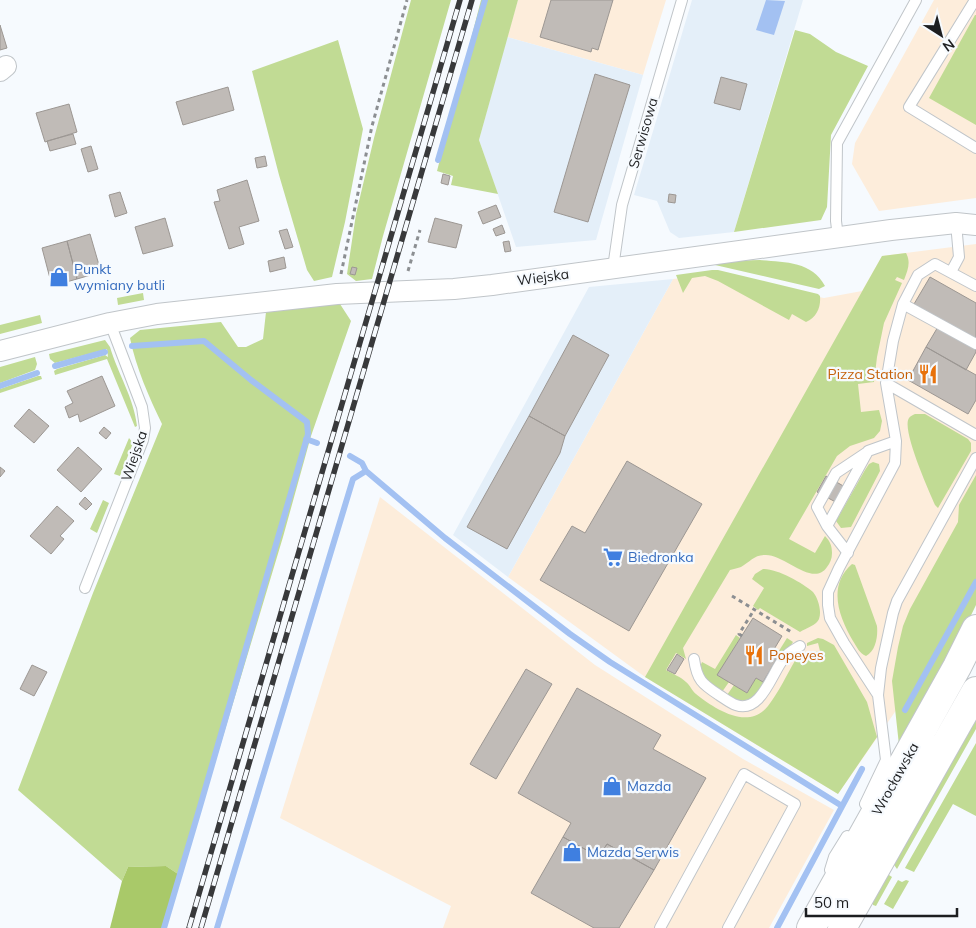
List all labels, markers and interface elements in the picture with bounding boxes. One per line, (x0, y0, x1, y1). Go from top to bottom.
north arrow (916, 10, 966, 60)
text: N (939, 35, 958, 56)
street label: Serwisowa (624, 96, 662, 170)
place label: Punkt wymiany butli (74, 260, 165, 294)
street label: Wiejska (516, 264, 570, 290)
shop icon: Punkt wymiany butli (48, 266, 70, 288)
restaurant icon: Pizza Station (917, 363, 939, 385)
place label: Pizza Station (828, 365, 913, 383)
street label: Wiejska (117, 428, 151, 484)
supermarket icon: Biedronka (602, 546, 624, 568)
place label: Biedronka (628, 548, 694, 566)
restaurant icon: Popeyes (743, 644, 765, 666)
place label: Popeyes (769, 646, 824, 664)
street label: Wrocławska (868, 739, 922, 819)
shop icon: Mazda (601, 775, 623, 797)
place label: Mazda (627, 777, 671, 795)
shop icon: Mazda Serwis (561, 841, 583, 863)
place label: Mazda Serwis (587, 843, 679, 861)
scale bar (806, 886, 957, 918)
text: 50 m (814, 893, 849, 912)

